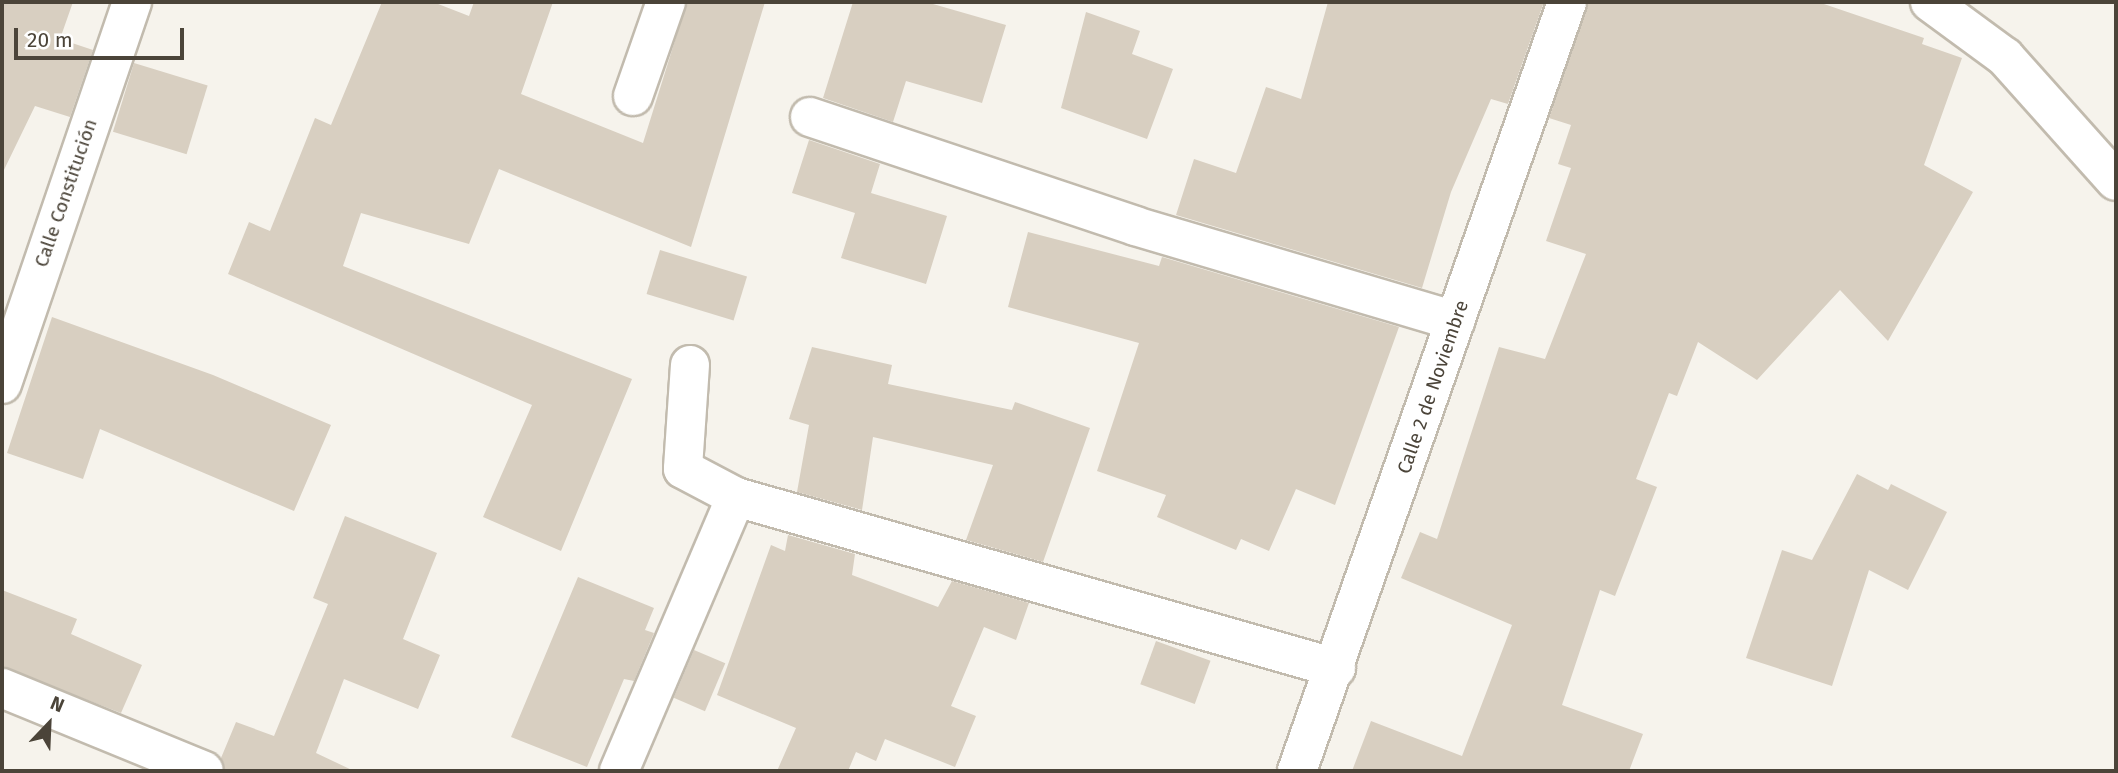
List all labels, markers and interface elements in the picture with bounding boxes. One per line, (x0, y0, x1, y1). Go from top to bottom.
scale bar (18, 14, 187, 58)
text: 20 m (27, 27, 73, 53)
street label: Calle Constitución (30, 116, 102, 270)
street label: Calle 2 de Noviembre (1393, 297, 1473, 477)
north arrow (14, 689, 84, 759)
text: N (47, 691, 68, 717)

